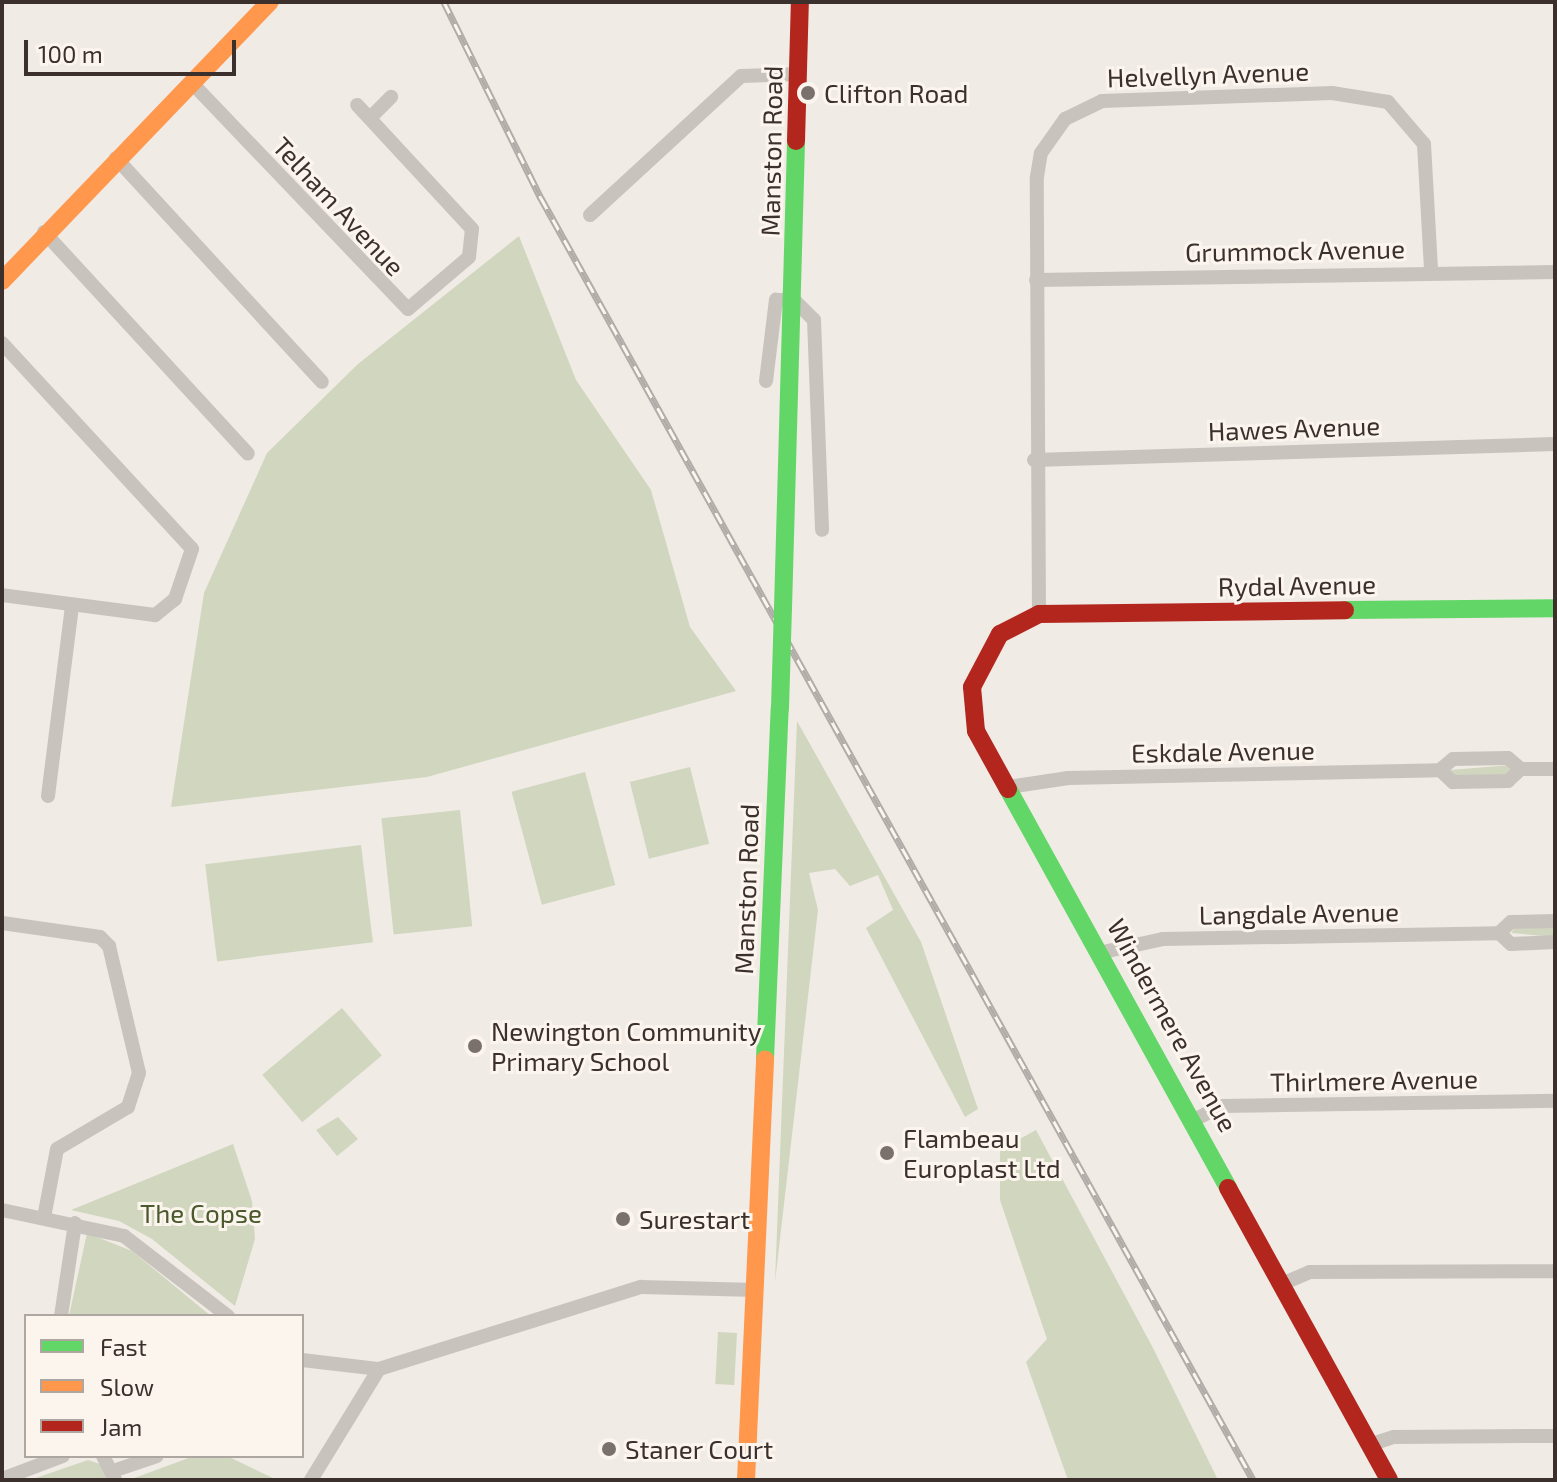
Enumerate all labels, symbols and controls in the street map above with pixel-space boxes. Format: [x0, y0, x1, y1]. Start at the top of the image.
scale bar [28, 24, 240, 74]
text: 100 m [38, 39, 103, 68]
street label: Helvellyn Avenue [1106, 55, 1310, 93]
street label: Manston Road [754, 65, 788, 237]
place label: Clifton Road [824, 77, 968, 109]
marker: Clifton Road [799, 84, 817, 102]
street label: Telham Avenue [267, 130, 411, 282]
street label: Grummock Avenue [1184, 232, 1406, 268]
street label: Hawes Avenue [1207, 409, 1381, 447]
street label: Rydal Avenue [1217, 568, 1377, 602]
street label: Eskdale Avenue [1131, 734, 1315, 768]
street label: Manston Road [727, 803, 765, 975]
street label: Langdale Avenue [1198, 896, 1400, 930]
street label: Windermere Avenue [1101, 913, 1245, 1137]
place label: Newington Community Primary School [491, 1015, 762, 1076]
marker: Newington Community Primary School [466, 1037, 484, 1055]
street label: Thirlmere Avenue [1269, 1063, 1479, 1097]
place label: Flambeau Europlast Ltd [903, 1122, 1061, 1184]
marker: Flambeau Europlast Ltd [878, 1144, 896, 1162]
park label: The Copse [140, 1197, 262, 1229]
place label: Surestart [639, 1203, 750, 1235]
marker: Surestart [614, 1210, 632, 1228]
legend [24, 1314, 304, 1458]
text: Fast [100, 1332, 147, 1361]
text: Slow [100, 1372, 154, 1401]
text: Jam [100, 1412, 142, 1441]
place label: Staner Court [625, 1433, 774, 1465]
marker: Staner Court [600, 1440, 618, 1458]

